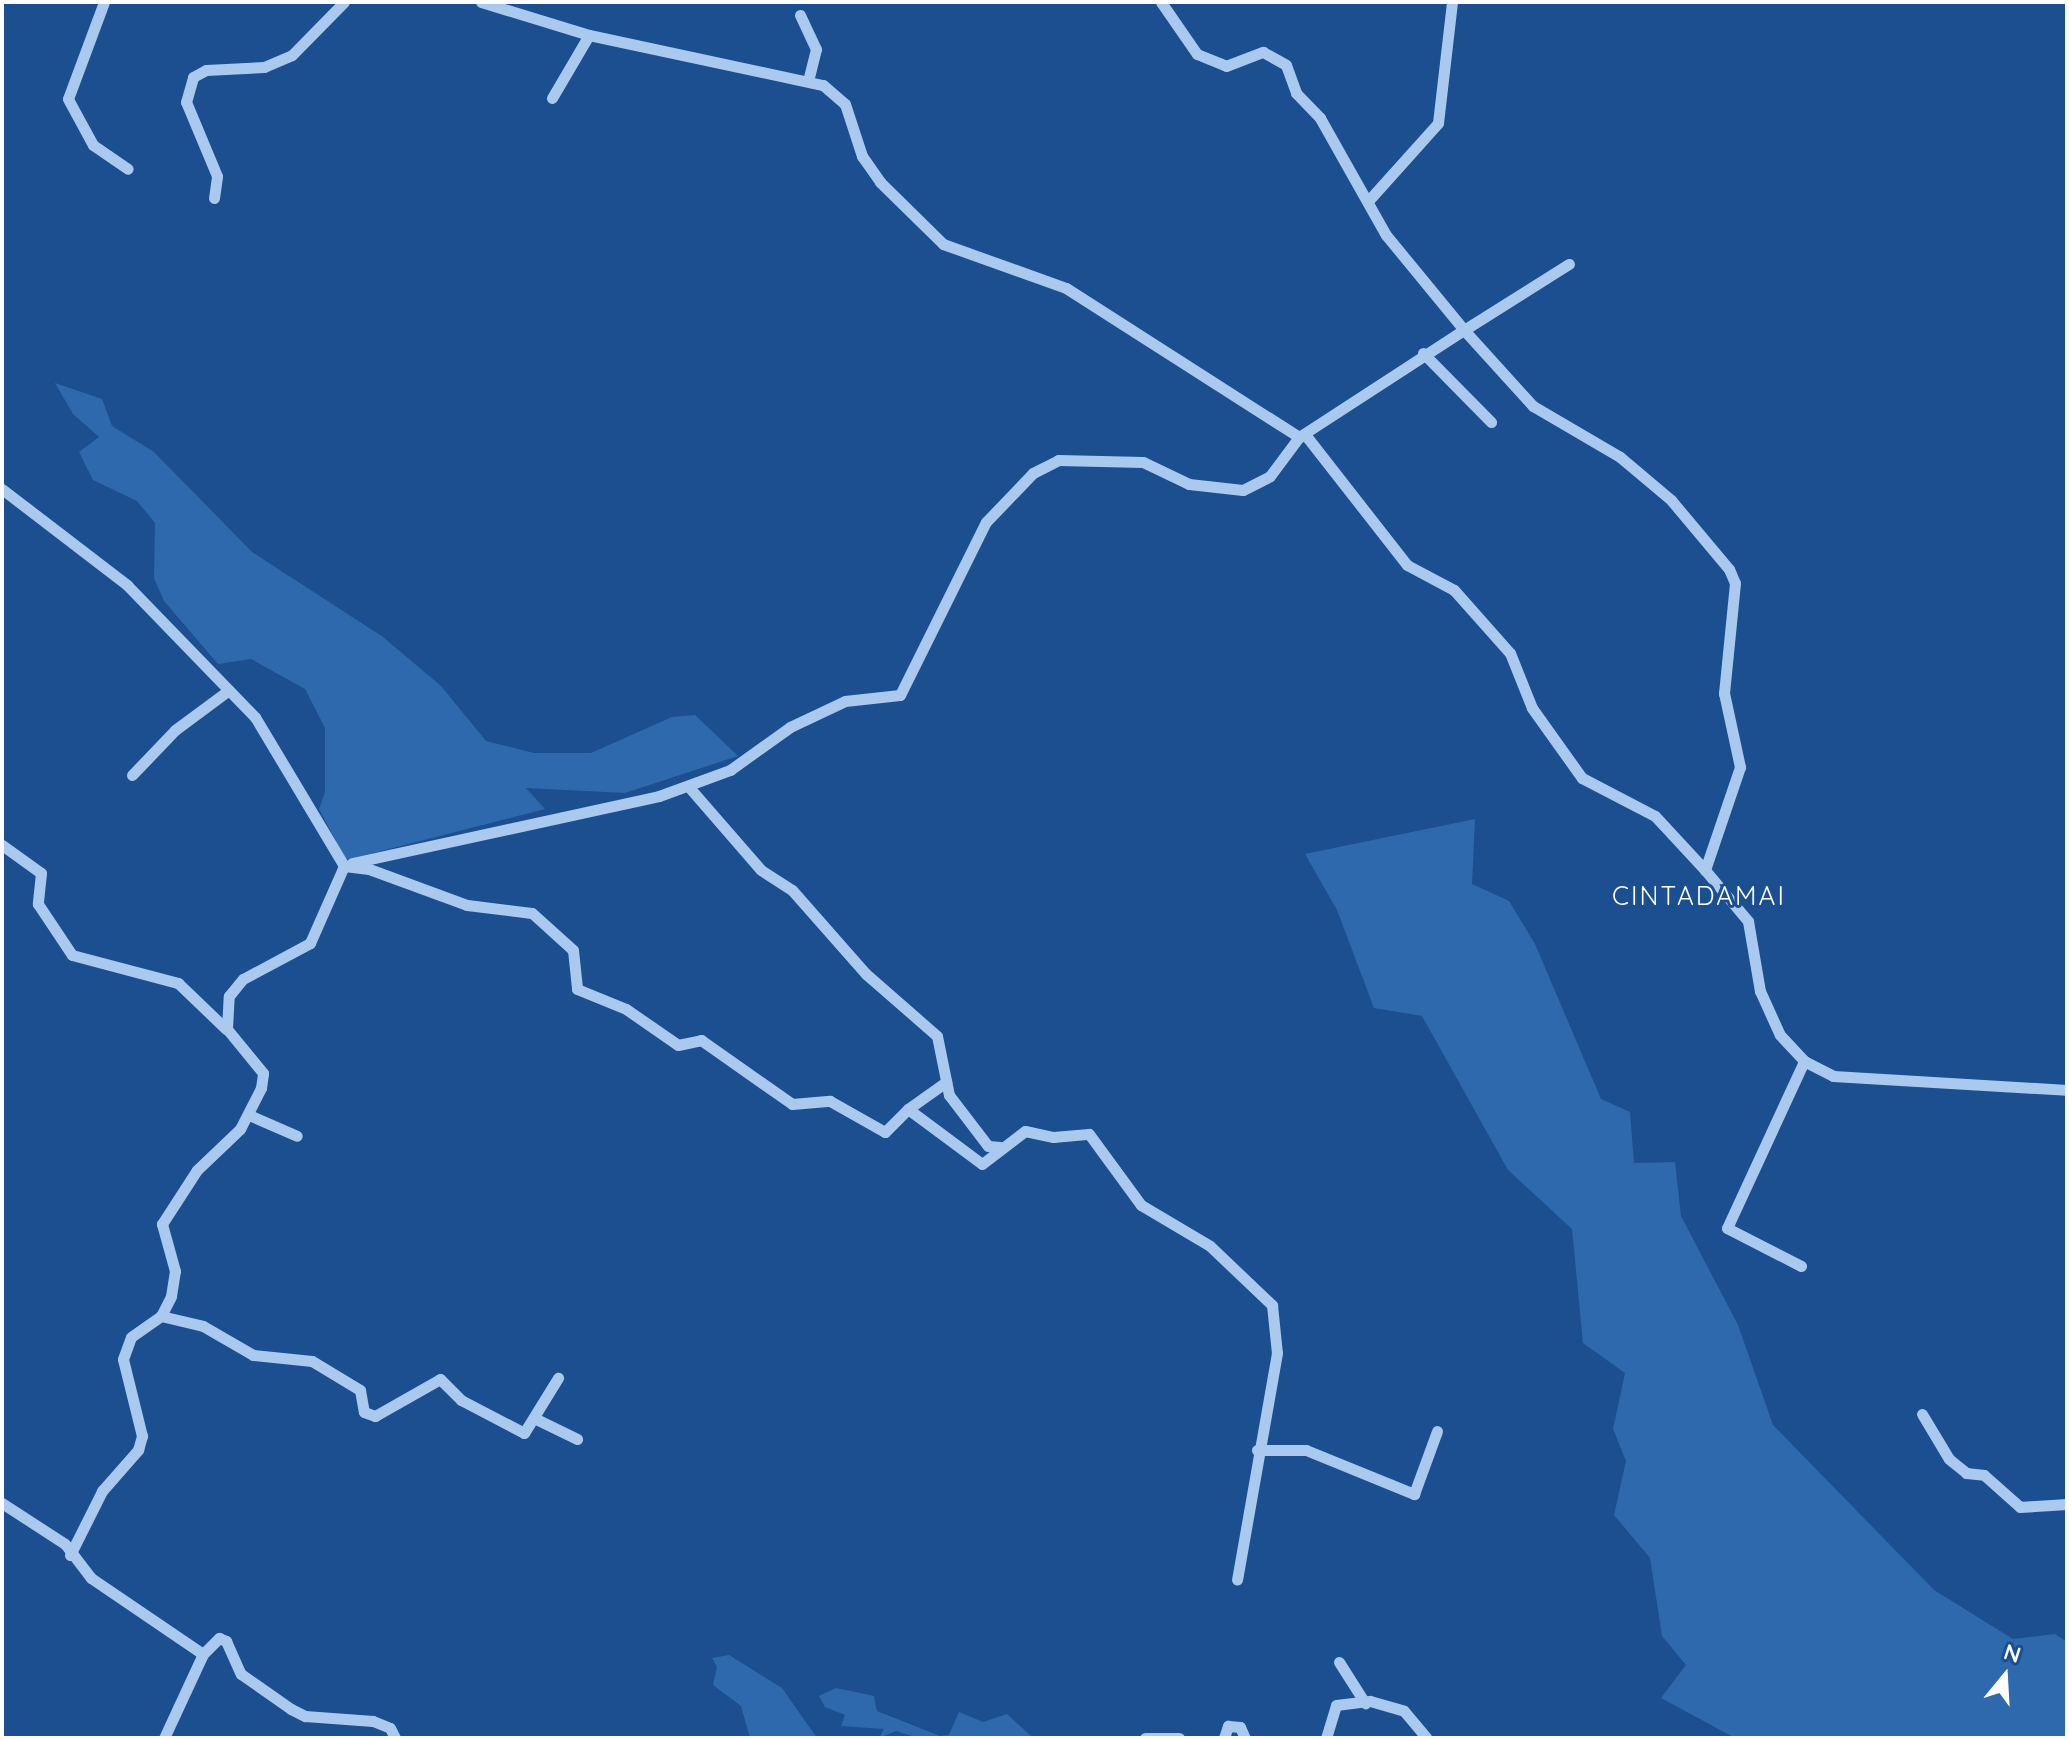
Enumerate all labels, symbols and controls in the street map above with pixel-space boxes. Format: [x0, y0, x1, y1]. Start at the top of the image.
district label: CINTADAMAI [1612, 880, 1786, 912]
north arrow [1965, 1636, 2045, 1716]
text: N [2000, 1637, 2024, 1669]

